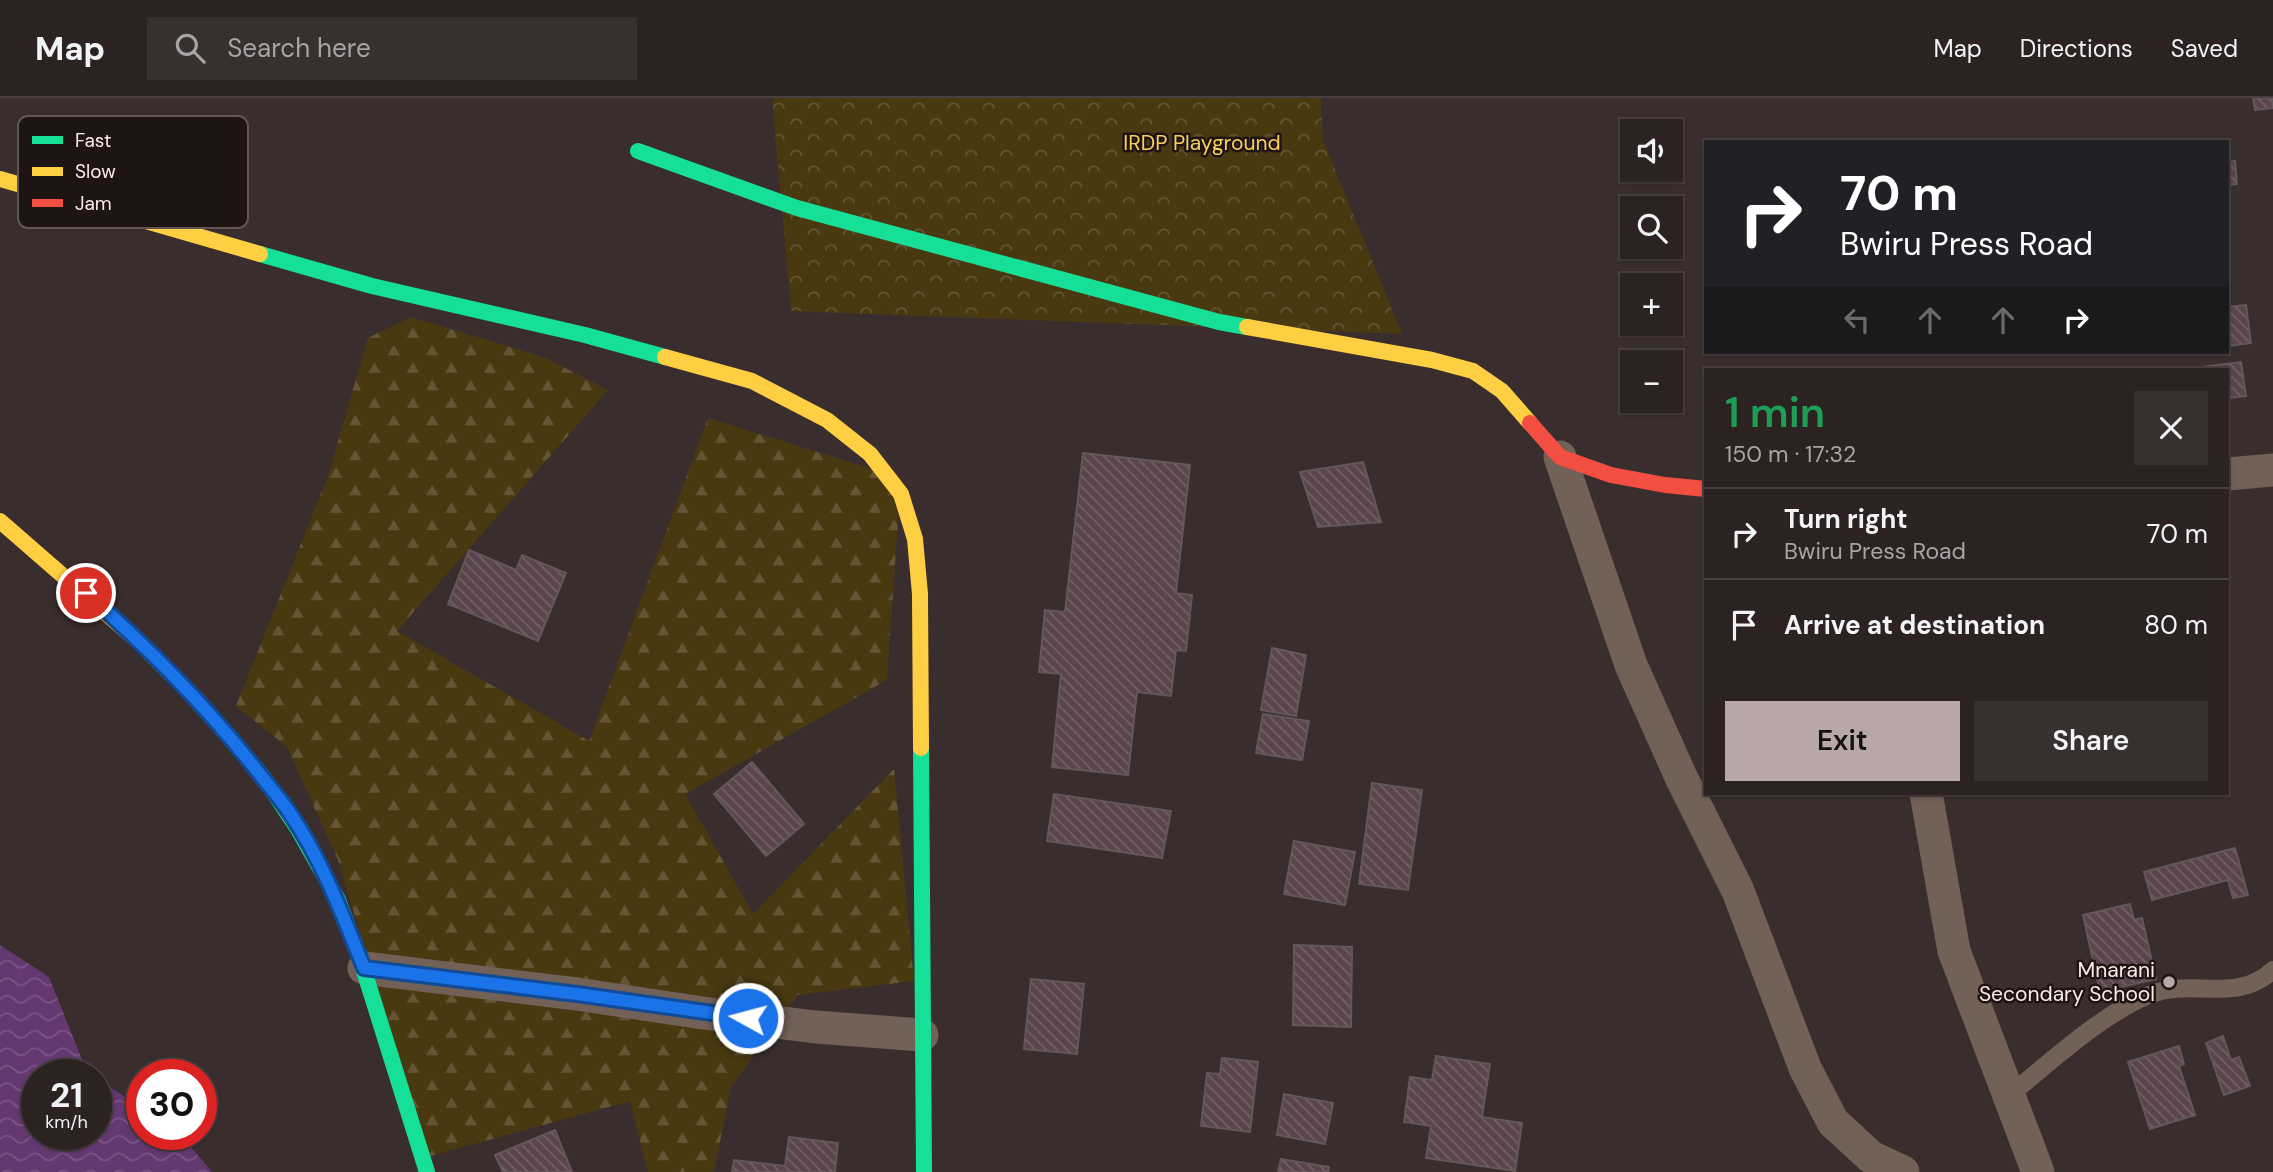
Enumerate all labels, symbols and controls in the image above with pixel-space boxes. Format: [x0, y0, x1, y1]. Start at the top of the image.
search box [147, 17, 637, 80]
text: Map [35, 27, 105, 70]
icon: search [171, 29, 209, 67]
text: Search here [227, 31, 371, 65]
text: Map [1934, 33, 1982, 64]
text: Directions [2020, 33, 2133, 64]
text: Saved [2171, 33, 2238, 64]
legend [18, 116, 248, 228]
map controls [1620, 119, 1683, 413]
button: sound [1620, 119, 1683, 182]
text: Fast [75, 128, 111, 153]
park label: IRDP Playground [1123, 129, 1281, 157]
text: Slow [75, 159, 116, 184]
text: 70 m [1840, 161, 1958, 225]
icon: right [1725, 168, 1816, 259]
text: Jam [75, 191, 112, 216]
button: search [1620, 196, 1683, 259]
text: Bwiru Press Road [1840, 223, 2093, 265]
button: + [1620, 273, 1683, 336]
icon: left [1838, 301, 1876, 339]
icon: ahead [1911, 301, 1949, 339]
icon: ahead [1984, 301, 2022, 339]
icon: right [2057, 301, 2095, 339]
button: − [1620, 350, 1683, 413]
text: 1 min [1725, 385, 1825, 440]
button: close [2134, 391, 2208, 465]
text: 150 m · 17:32 [1725, 439, 1856, 469]
text: Turn right [1784, 502, 1908, 536]
icon: right [1725, 515, 1763, 553]
text: 70 m [2147, 517, 2208, 551]
text: Bwiru Press Road [1784, 536, 1966, 566]
pin [56, 563, 116, 623]
icon: arrive [67, 574, 105, 612]
icon: arrive [1725, 606, 1763, 644]
text: Arrive at destination [1784, 608, 2045, 642]
text: 80 m [2144, 608, 2208, 642]
button: Exit [1725, 701, 1960, 781]
button: Share [1974, 701, 2208, 781]
place label: Mnarani Secondary School [1979, 956, 2155, 1008]
marker: Mnarani Secondary School [2161, 974, 2177, 990]
position arrow [711, 981, 785, 1055]
speed limit sign: 30 [126, 1059, 217, 1150]
text: 21 [50, 1072, 83, 1118]
text: km/h [45, 1110, 88, 1134]

